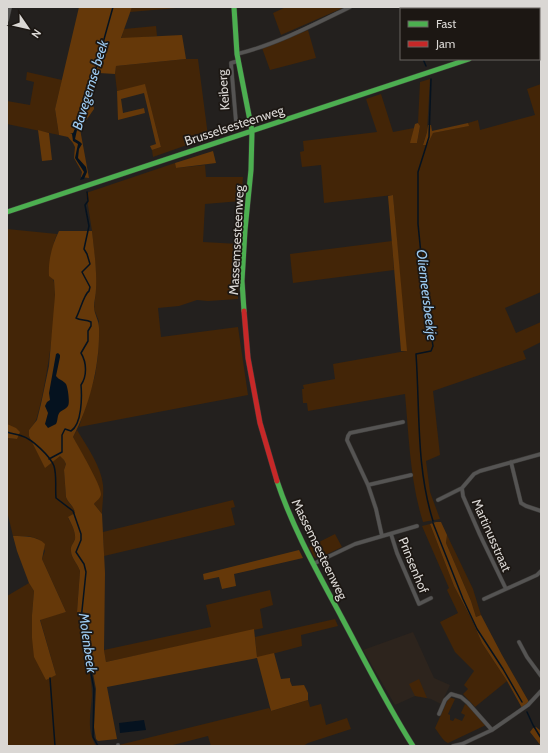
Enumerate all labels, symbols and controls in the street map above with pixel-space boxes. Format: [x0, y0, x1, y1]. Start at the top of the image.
north arrow [8, 8, 48, 48]
legend [400, 8, 540, 60]
text: Fast [436, 16, 456, 31]
text: N [28, 26, 44, 41]
text: Jam [435, 36, 455, 51]
water label: Bavegemse beek [68, 37, 112, 132]
street label: Keiberg [214, 69, 232, 111]
street label: Brusselsesteenweg [182, 101, 286, 149]
street label: Massemsesteenweg [225, 184, 247, 295]
water label: Oliemeersbeekje [412, 248, 442, 342]
street label: Massemsesteenweg [289, 496, 352, 603]
street label: Martinusstraat [469, 496, 515, 574]
street label: Prinsenhof [395, 535, 433, 596]
water label: Molenbeek [75, 611, 101, 675]

